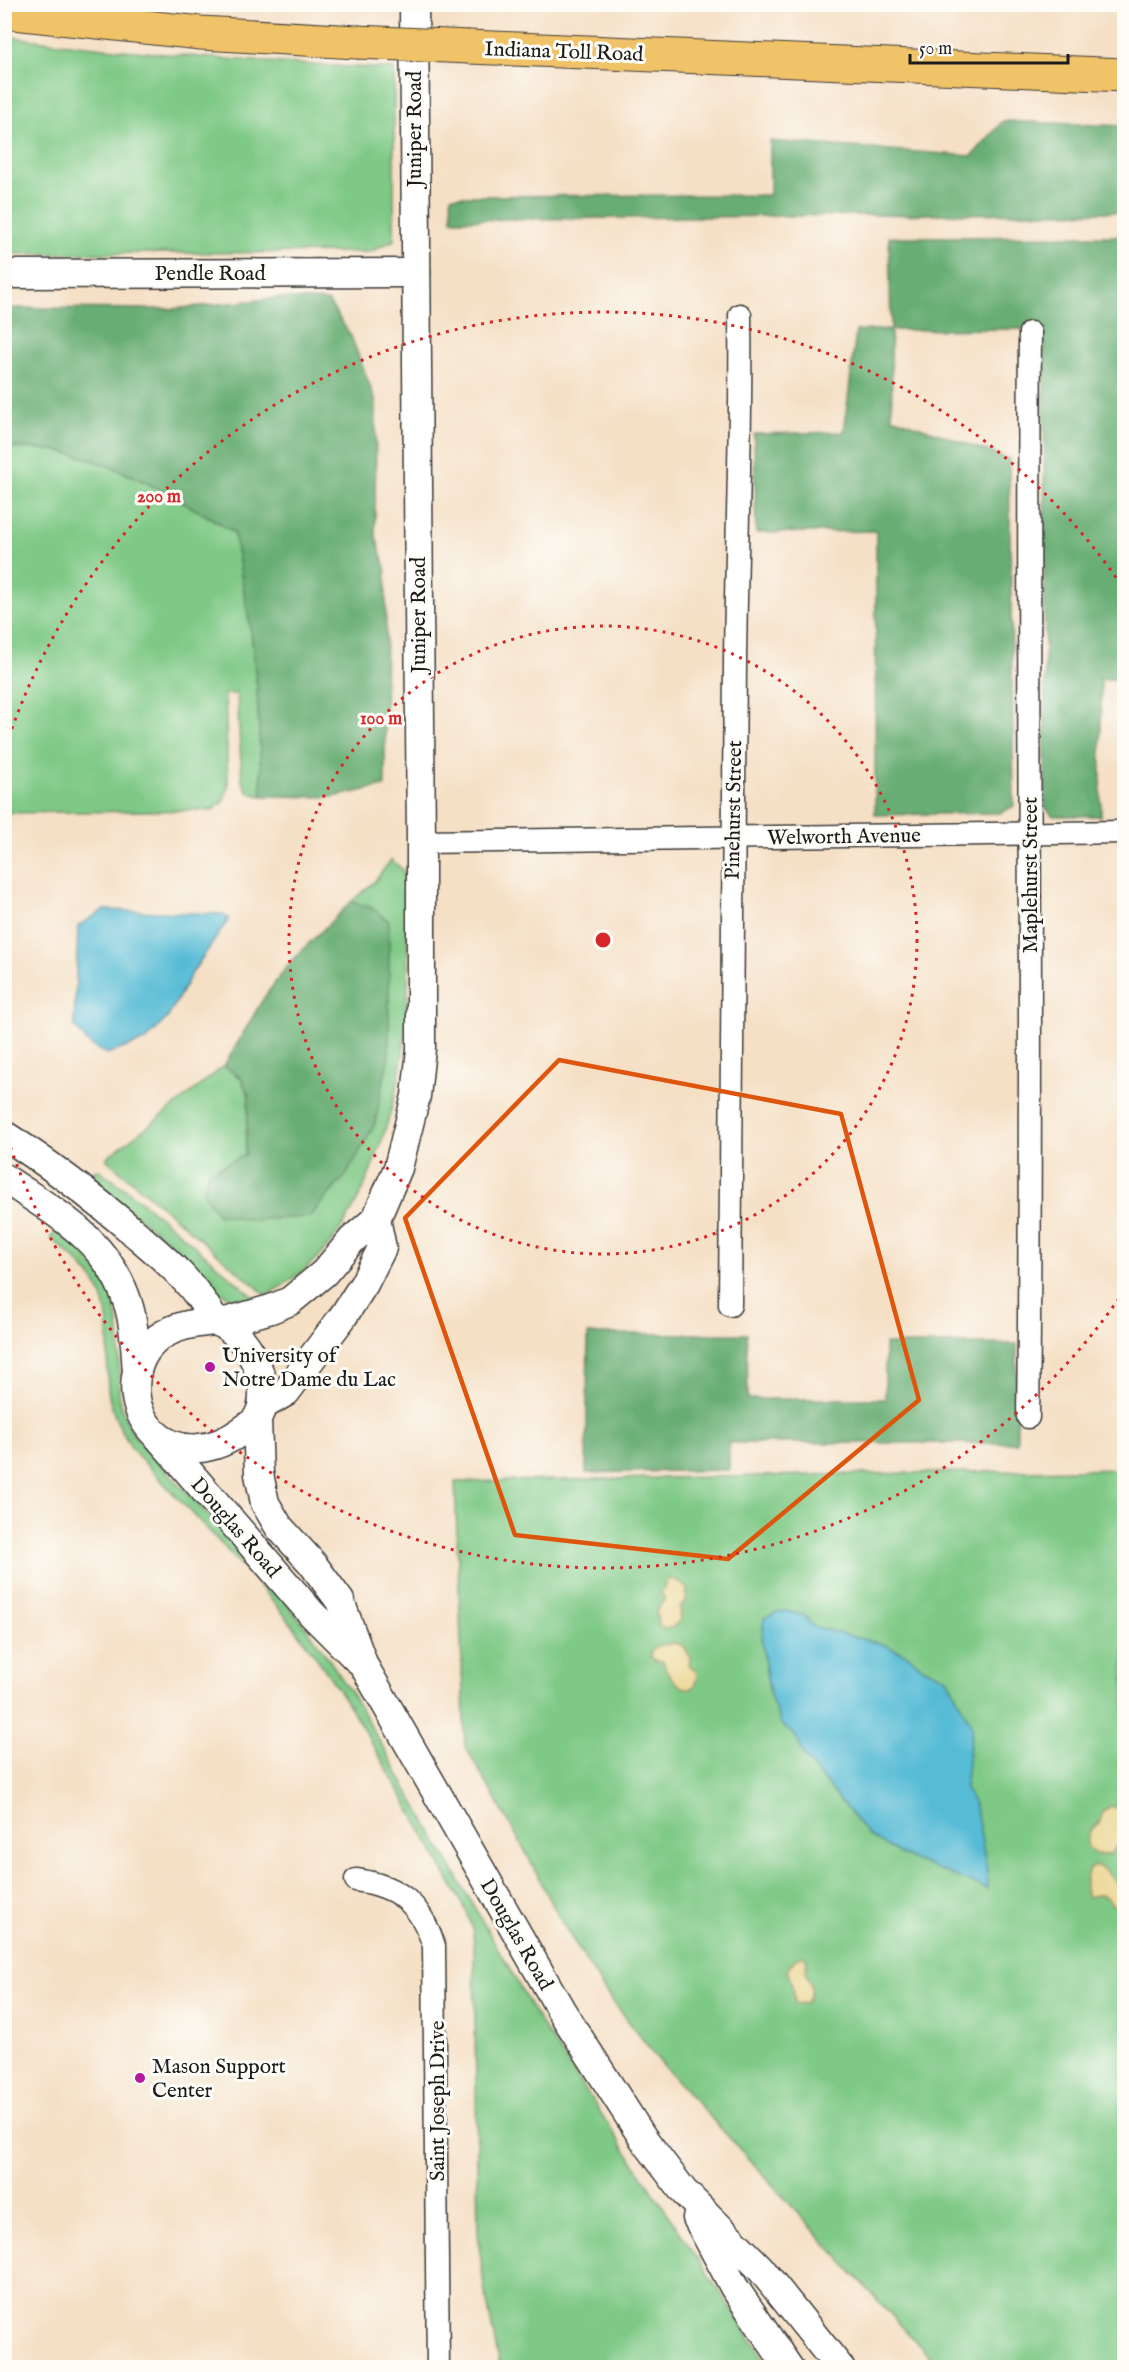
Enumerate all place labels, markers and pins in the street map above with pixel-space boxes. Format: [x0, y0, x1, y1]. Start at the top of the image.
centre of rings [593, 930, 613, 950]
place label: University of Notre Dame du Lac [222, 1343, 396, 1394]
marker: University of Notre Dame du Lac [203, 1360, 217, 1374]
place label: Mason Support Center [152, 2054, 286, 2105]
marker: Mason Support Center [133, 2071, 147, 2085]

